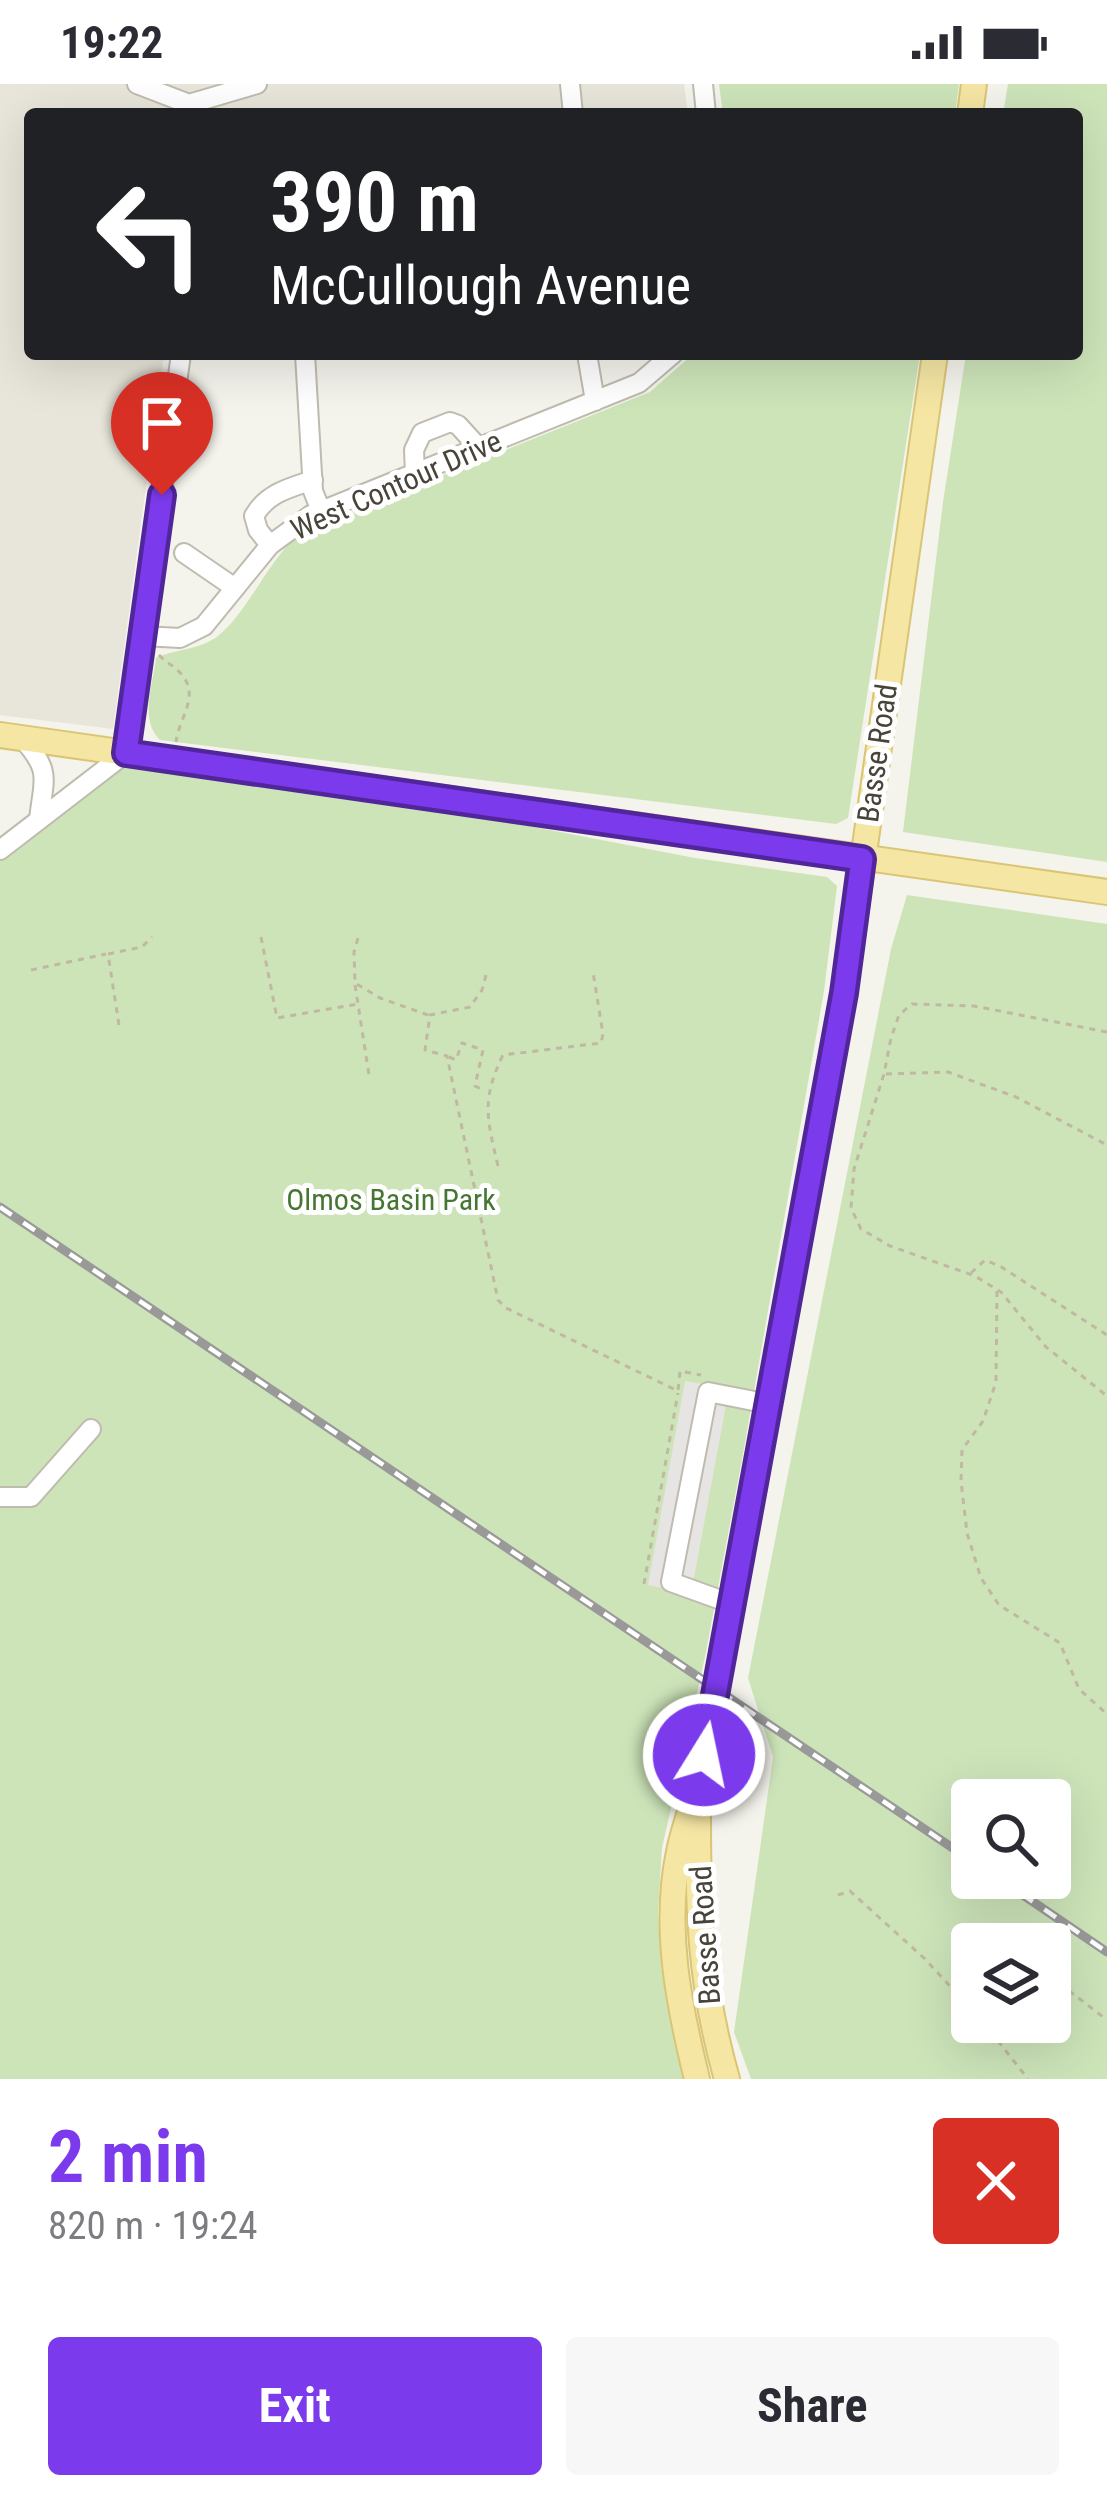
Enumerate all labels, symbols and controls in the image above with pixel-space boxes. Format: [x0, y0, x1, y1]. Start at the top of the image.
text: 19:22 [60, 16, 163, 69]
text: 390 m [270, 153, 479, 252]
icon: left [72, 156, 228, 312]
text: McCullough Avenue [270, 254, 691, 317]
pin [111, 372, 213, 495]
icon: arrive [129, 390, 195, 456]
street label: West Contour Drive [285, 423, 507, 547]
street label: Basse Road [850, 682, 904, 824]
park label: Olmos Basin Park [286, 1182, 496, 1217]
position arrow [641, 1692, 767, 1818]
map controls [951, 1779, 1071, 2043]
button: search [951, 1779, 1071, 1899]
street label: Basse Road [683, 1864, 727, 2006]
button: layers [951, 1923, 1071, 2043]
text: 2 min [48, 2115, 208, 2200]
button: close [933, 2118, 1059, 2244]
text: 820 m · 19:24 [48, 2203, 258, 2249]
button: Exit [48, 2337, 542, 2475]
button: Share [566, 2337, 1059, 2475]

